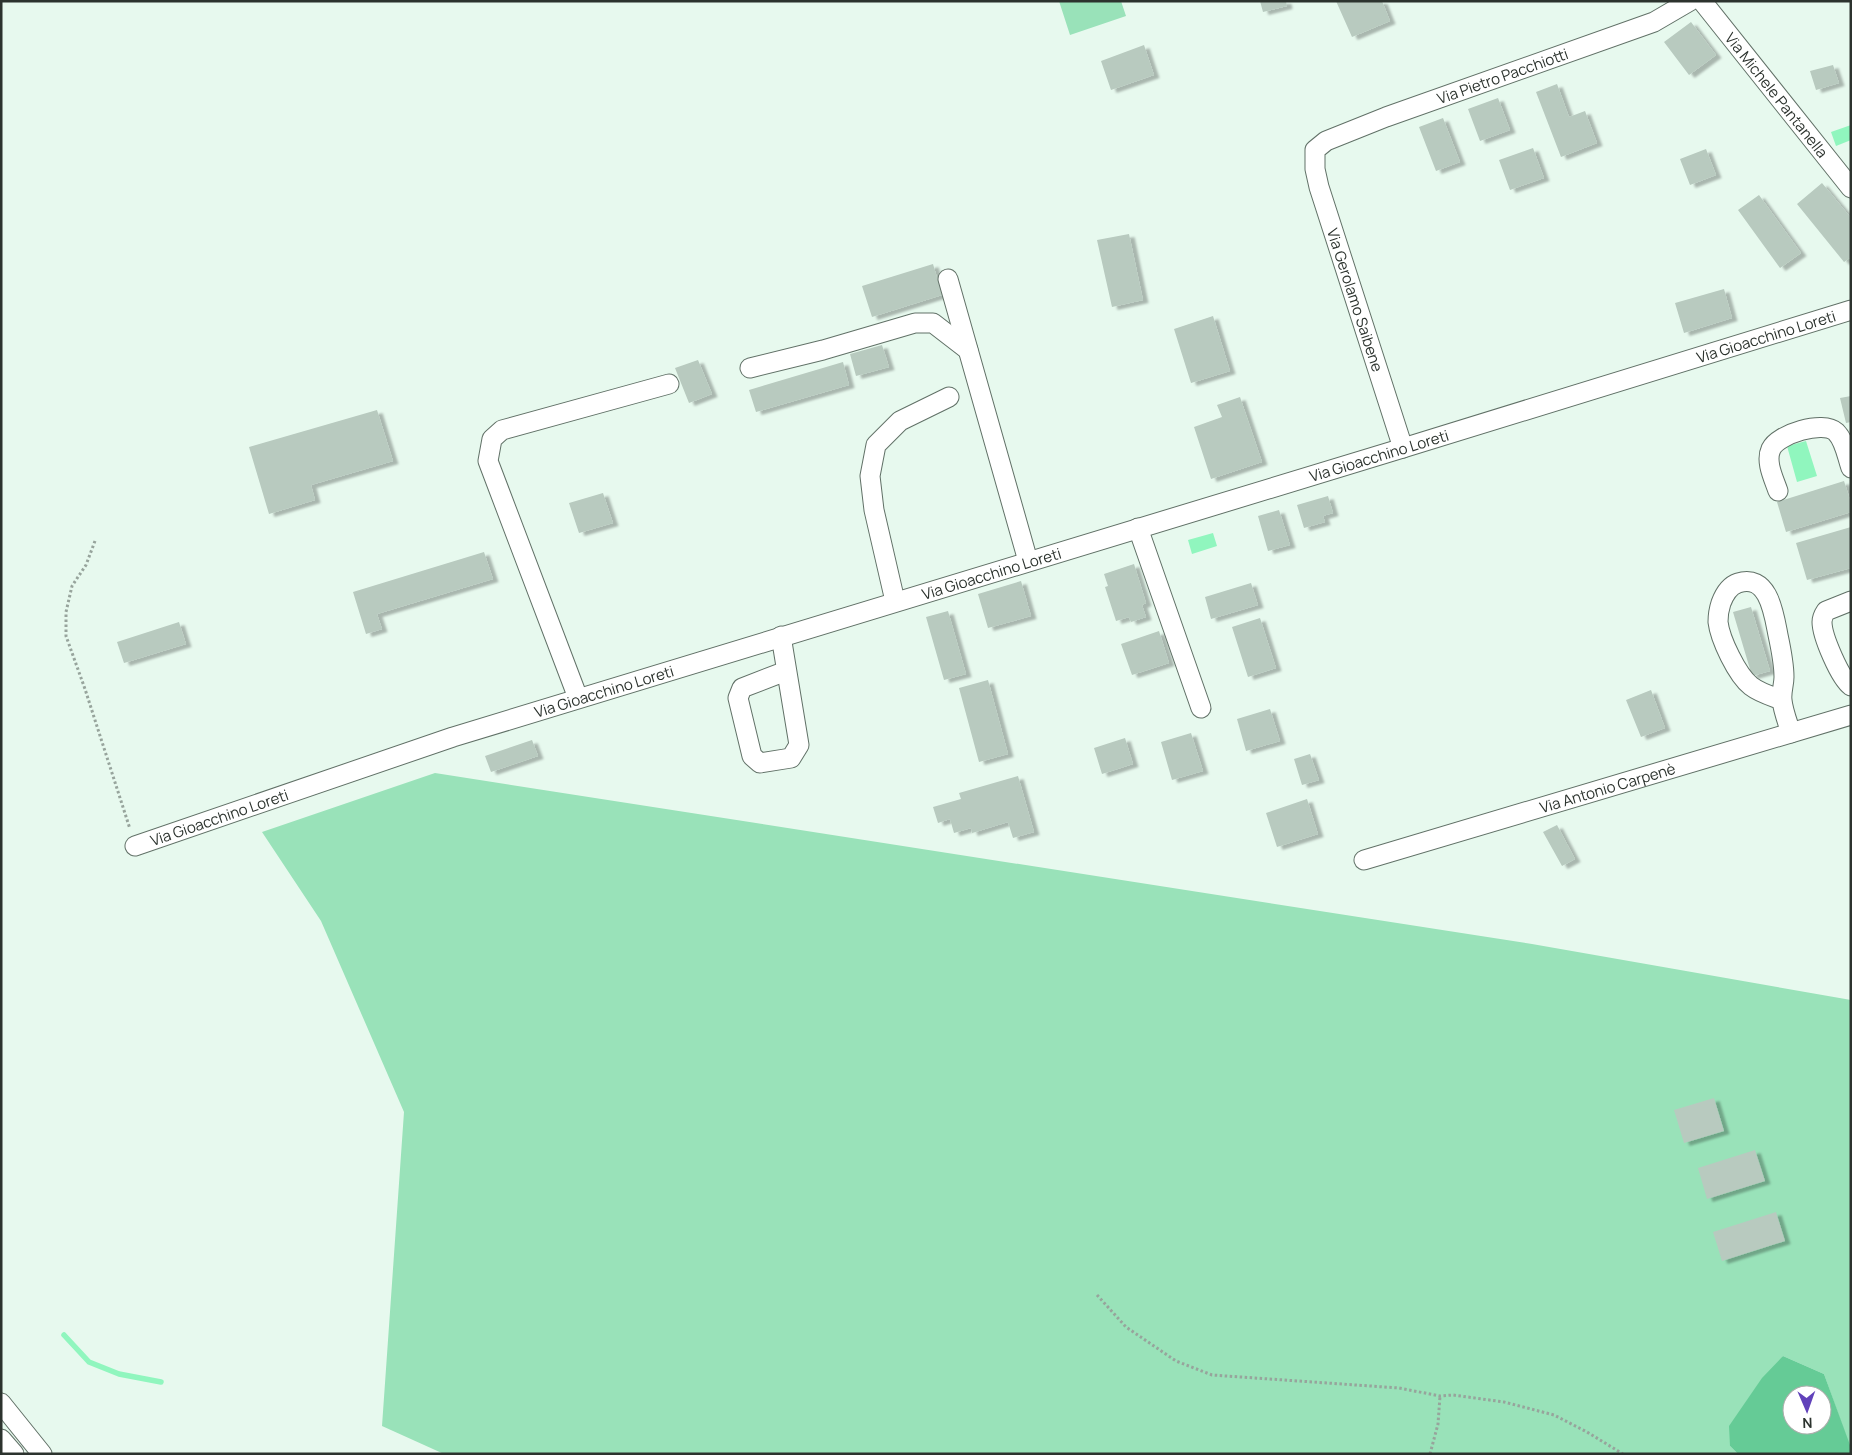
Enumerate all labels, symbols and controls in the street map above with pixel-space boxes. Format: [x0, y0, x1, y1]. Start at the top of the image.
street label: Via Michele Pantanella [1720, 28, 1833, 162]
street label: Via Pietro Pacchiotti [1434, 43, 1571, 109]
street label: Via Gerolamo Saibene [1322, 226, 1388, 375]
street label: Via Gioacchino Loreti [1694, 305, 1838, 368]
street label: Via Gioacchino Loreti [1307, 424, 1451, 486]
street label: Via Gioacchino Loreti [919, 542, 1064, 604]
street label: Via Gioacchino Loreti [532, 660, 676, 722]
street label: Via Antonio Carpenè [1537, 757, 1678, 818]
street label: Via Gioacchino Loreti [147, 784, 291, 851]
north arrow [1782, 1385, 1832, 1435]
text: N [1802, 1414, 1813, 1433]

